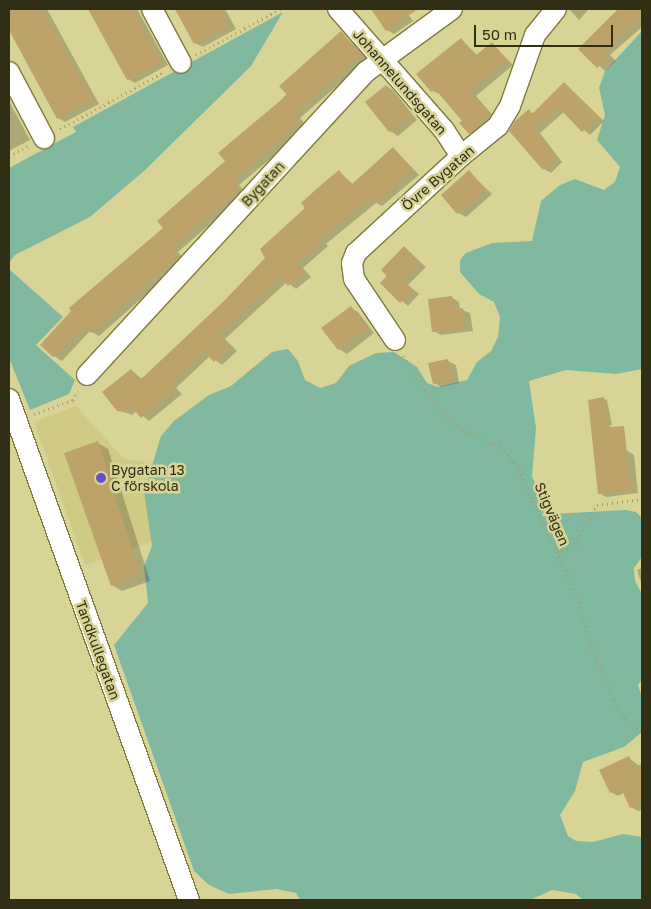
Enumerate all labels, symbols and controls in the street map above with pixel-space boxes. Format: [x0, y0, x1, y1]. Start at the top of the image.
scale bar [476, 15, 615, 47]
text: 50 m [482, 25, 517, 43]
street label: Johannelundsgatan [350, 26, 450, 138]
street label: Övre Bygatan [398, 142, 478, 214]
street label: Bygatan [238, 158, 288, 210]
place label: Bygatan 13 C förskola [111, 462, 185, 494]
marker: Bygatan 13 C förskola [95, 472, 107, 484]
street label: Stigvägen [531, 480, 573, 548]
street label: Tandkullegatan [72, 598, 124, 702]

